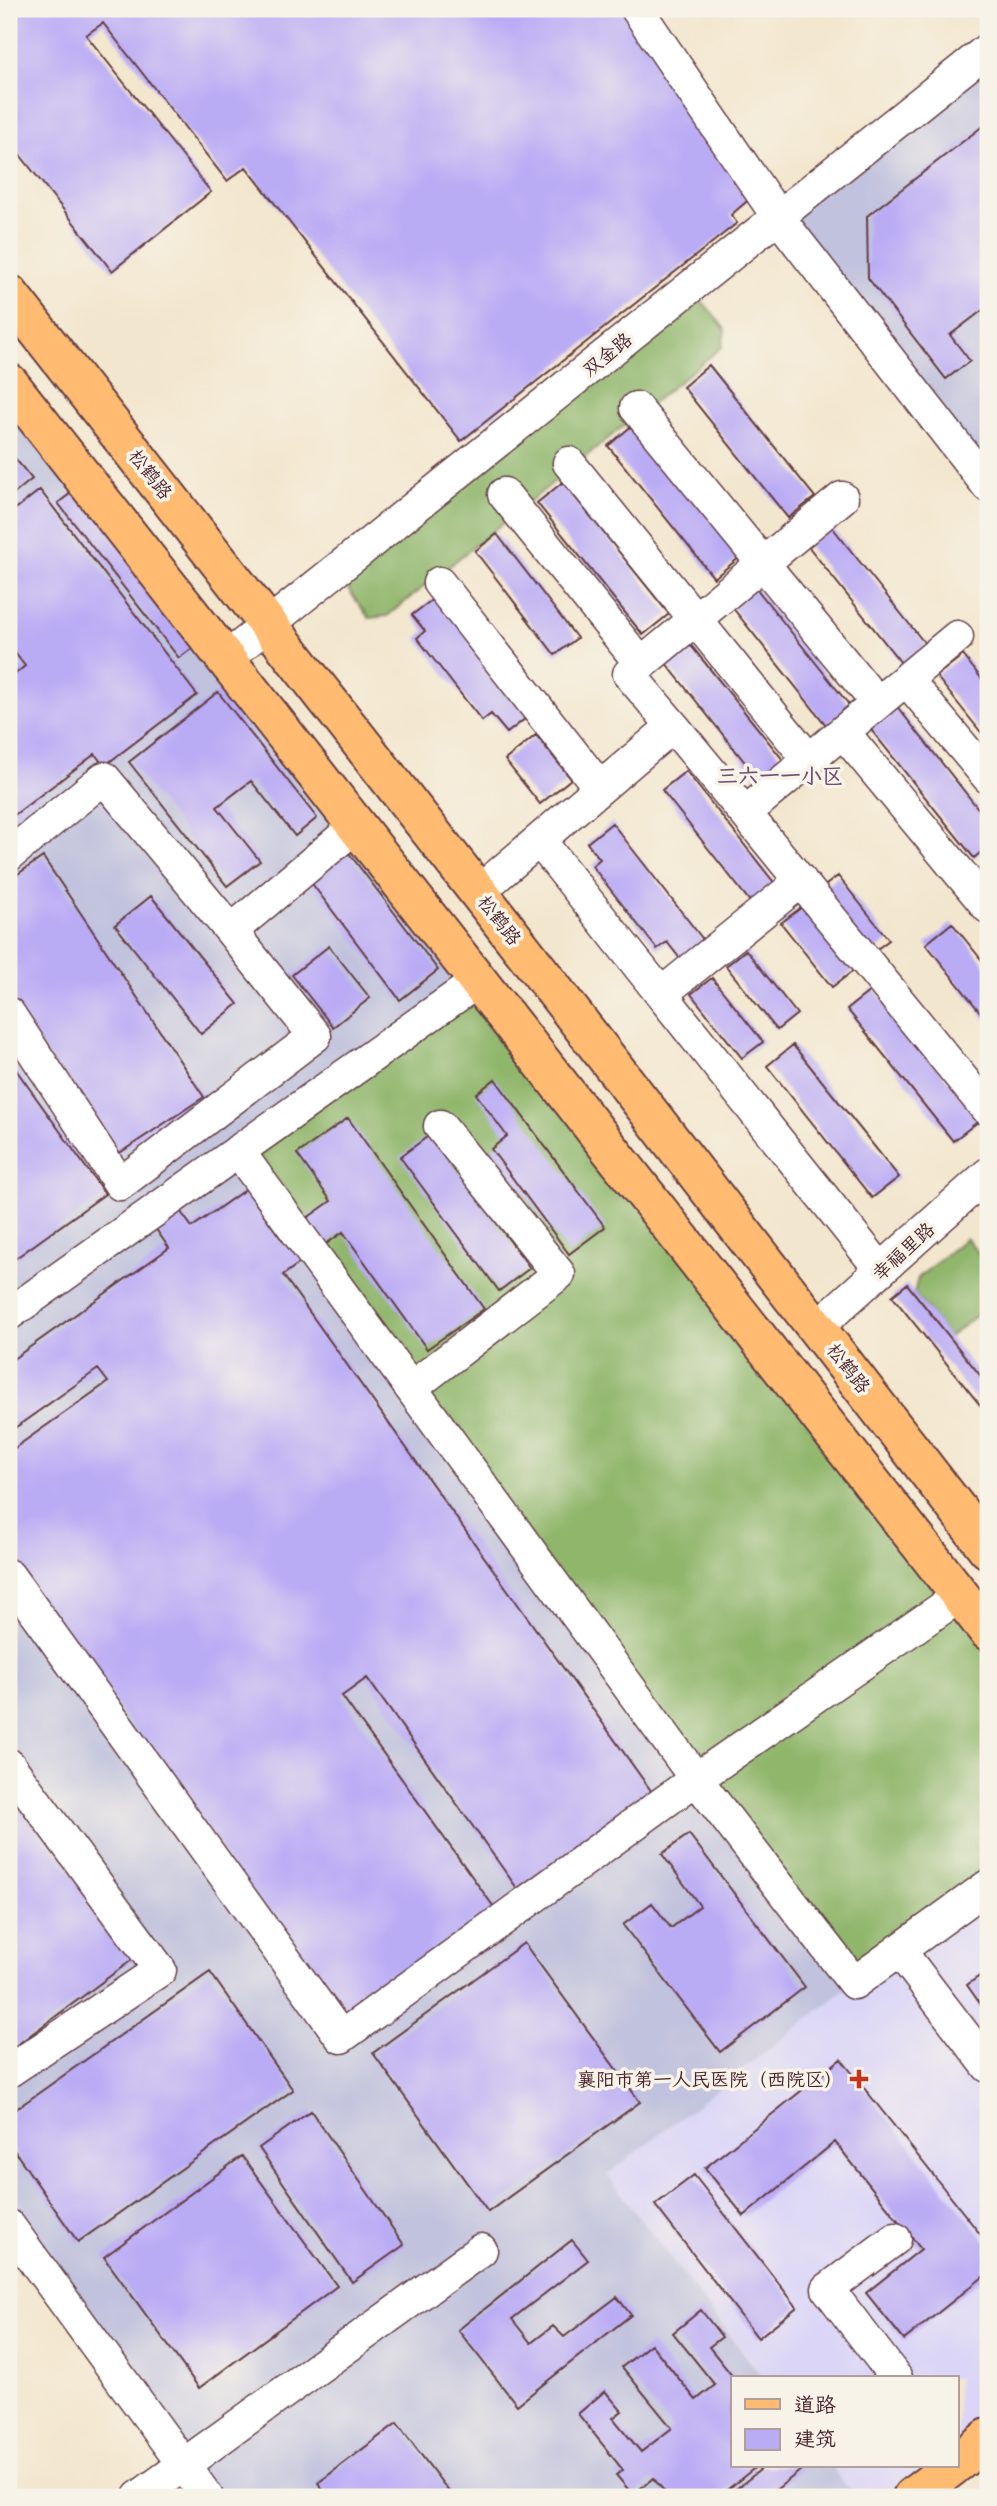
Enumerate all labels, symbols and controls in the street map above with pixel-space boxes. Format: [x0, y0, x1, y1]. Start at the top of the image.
street label: 双金路 [575, 324, 640, 385]
street label: 松鹤路 [120, 442, 181, 507]
district label: 三六一一小区 [717, 757, 843, 795]
street label: 松鹤路 [469, 888, 530, 953]
street label: 幸福里路 [864, 1214, 943, 1289]
street label: 松鹤路 [818, 1336, 879, 1401]
place label: 襄阳市第一人民医院（西院区） [577, 2063, 843, 2096]
marker: 襄阳市第一人民医院（西院区） [849, 2069, 869, 2089]
legend [731, 2376, 958, 2468]
text: 道路 [794, 2386, 836, 2424]
text: 建筑 [794, 2420, 836, 2458]

